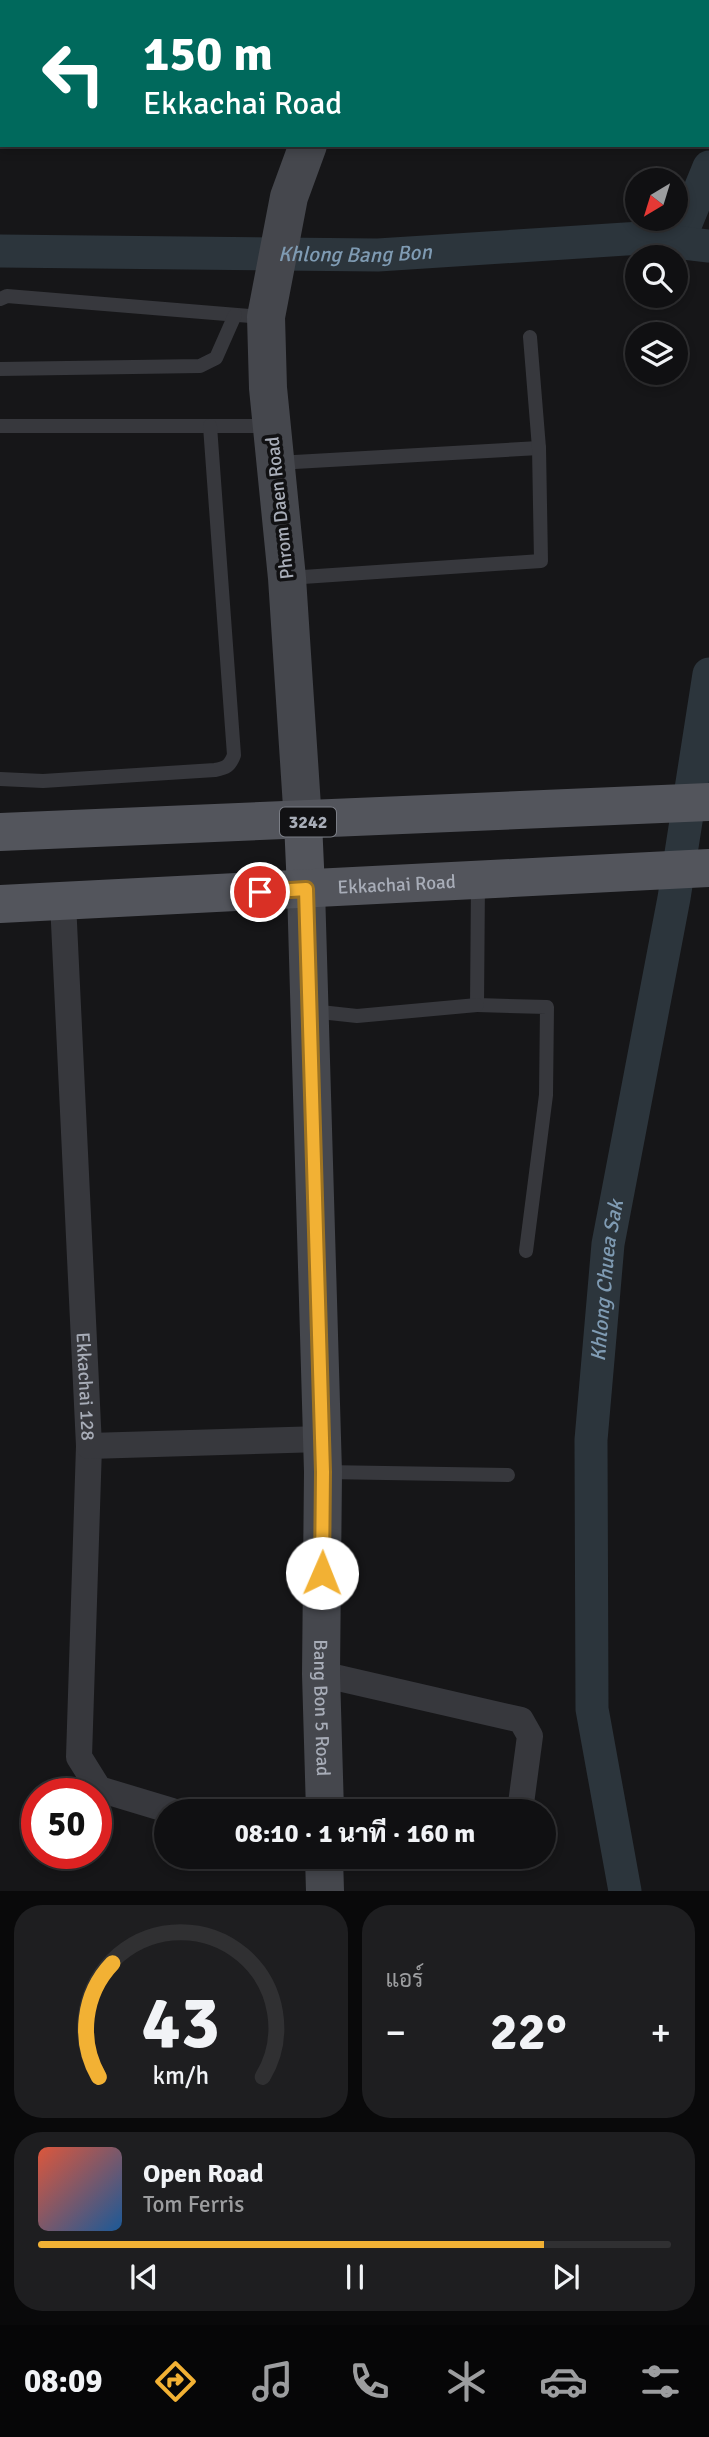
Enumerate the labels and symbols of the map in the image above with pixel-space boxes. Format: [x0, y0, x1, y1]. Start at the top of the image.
north arrow [625, 168, 688, 231]
water label: Khlong Bang Bon [278, 239, 433, 268]
street label: Phrom Daen Road [261, 435, 299, 580]
road number: 3242 [280, 808, 336, 836]
pin [230, 862, 290, 922]
street label: Ekkachai Road [337, 870, 456, 900]
water label: Khlong Chuea Sak [585, 1196, 630, 1363]
street label: Ekkachai 128 [71, 1332, 100, 1441]
position arrow [285, 1536, 359, 1610]
street label: Bang Bon 5 Road [308, 1639, 335, 1777]
speed limit sign: 50 [21, 1778, 112, 1869]

